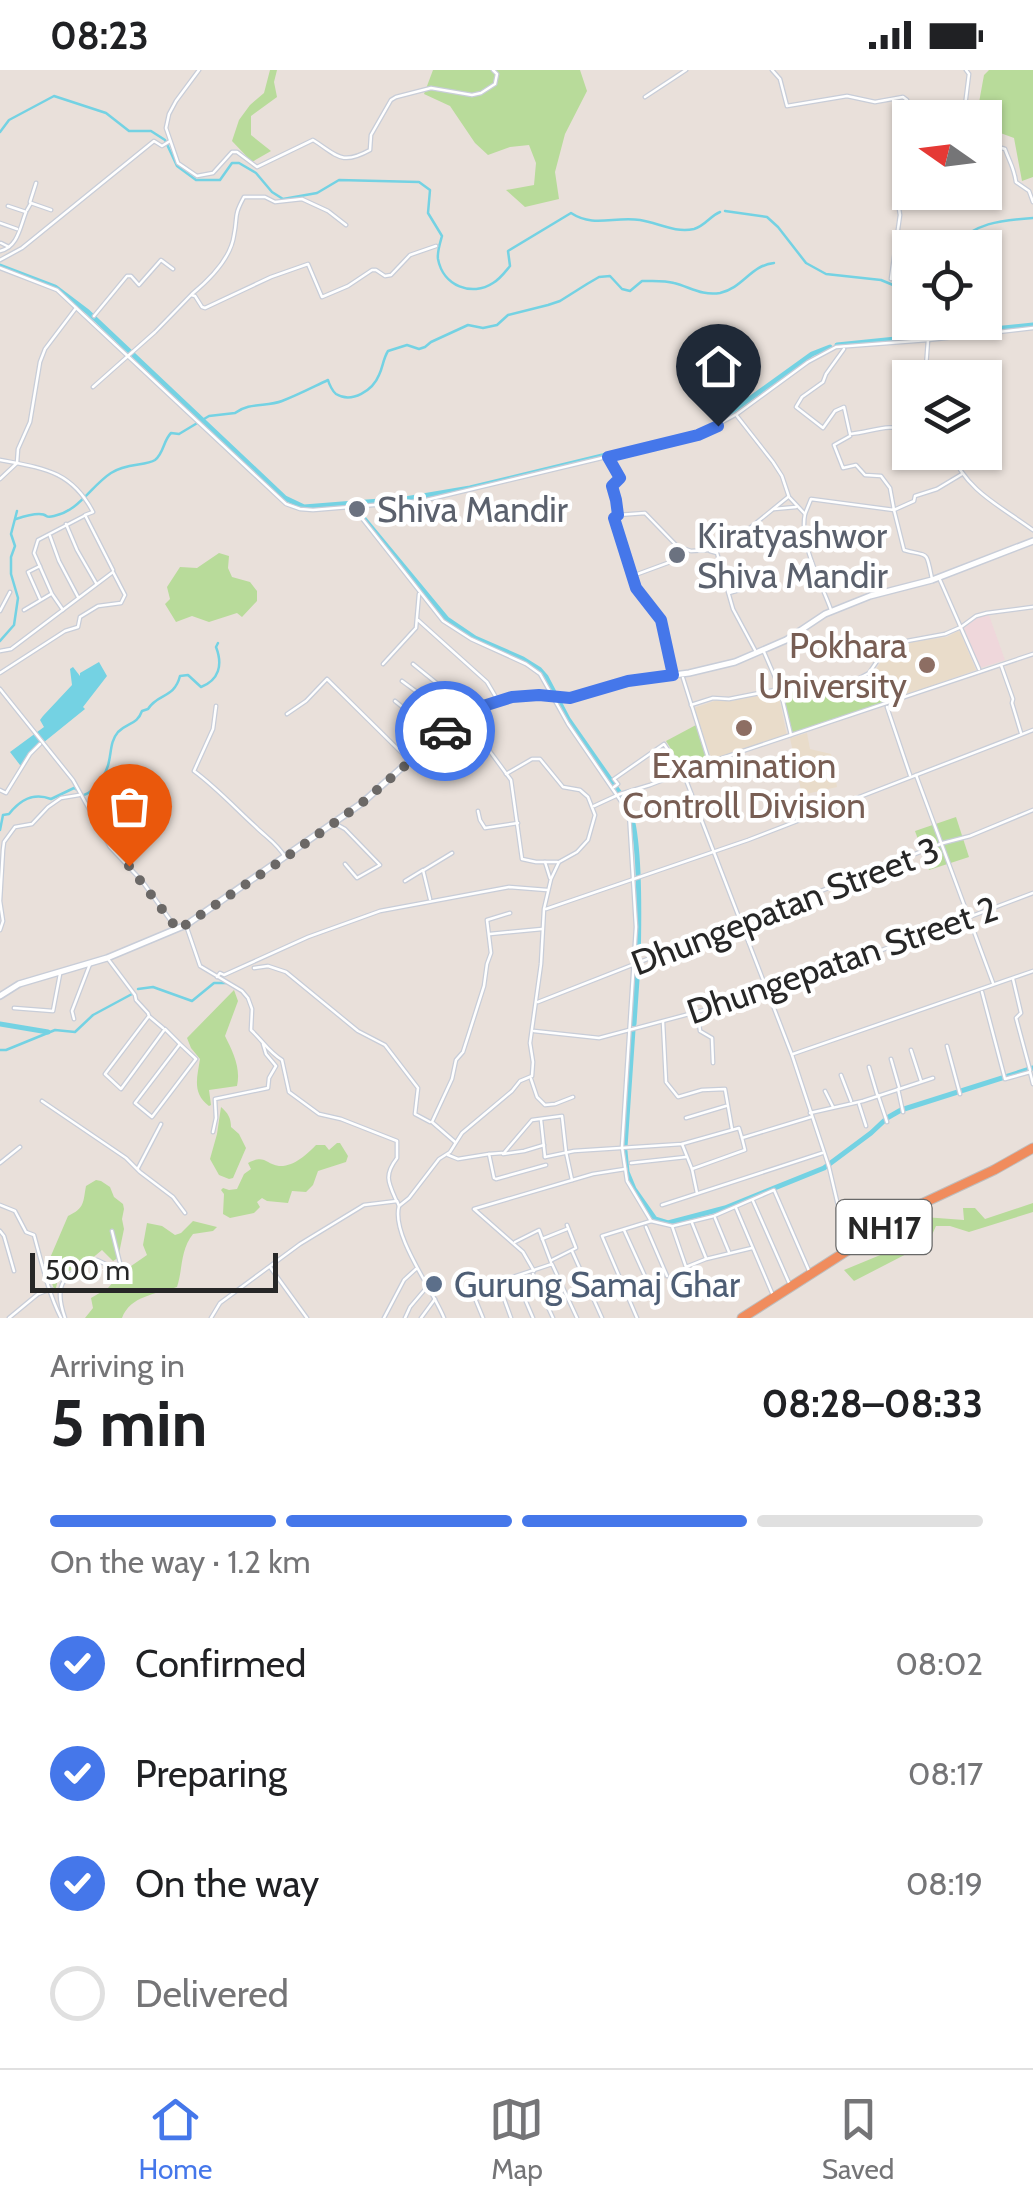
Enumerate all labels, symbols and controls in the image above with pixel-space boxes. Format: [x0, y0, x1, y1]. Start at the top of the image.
text: 08:23 [50, 12, 149, 59]
north arrow [892, 100, 1002, 210]
map controls [892, 100, 1002, 470]
button: locate [892, 230, 1002, 340]
pin [676, 324, 761, 427]
icon: home [691, 339, 746, 394]
button: layers [892, 360, 1002, 470]
place label: Shiva Mandir [377, 488, 568, 531]
marker: Shiva Mandir [346, 498, 368, 520]
place label: Kiratyashwor Shiva Mandir [697, 514, 888, 597]
marker: Kiratyashwor Shiva Mandir [666, 544, 688, 566]
place label: Pokhara University [758, 624, 907, 707]
marker: Pokhara University [916, 654, 938, 676]
courier [395, 681, 495, 781]
icon: car [418, 704, 473, 759]
marker: Examination Controll Division [733, 717, 755, 739]
place label: Examination Controll Division [622, 744, 866, 827]
pin [87, 764, 172, 867]
icon: bag [102, 779, 157, 834]
street label: Dhungepatan Street 3 [625, 827, 945, 985]
street label: Dhungepatan Street 2 [681, 887, 1003, 1033]
road number: NH17 [836, 1200, 932, 1254]
scale bar [30, 1248, 278, 1292]
text: 500 m [45, 1253, 130, 1287]
place label: Gurung Samaj Ghar [454, 1263, 740, 1306]
marker: Gurung Samaj Ghar [423, 1273, 445, 1295]
text: Arriving in [50, 1346, 185, 1385]
text: 08:28–08:33 [762, 1380, 983, 1427]
text: 5 min [50, 1383, 208, 1462]
text: On the way · 1.2 km [50, 1542, 311, 1581]
icon: check [50, 1636, 105, 1691]
text: Confirmed [135, 1640, 306, 1687]
text: 08:02 [896, 1644, 983, 1683]
icon: check [50, 1746, 105, 1801]
text: Preparing [135, 1750, 287, 1797]
text: 08:17 [908, 1754, 983, 1793]
icon: check [50, 1856, 105, 1911]
text: On the way [135, 1860, 319, 1907]
text: 08:19 [906, 1864, 983, 1903]
text: Delivered [135, 1970, 289, 2017]
tab: Home [139, 2092, 212, 2186]
tab: Map [489, 2092, 544, 2186]
tab: Saved [822, 2092, 894, 2186]

